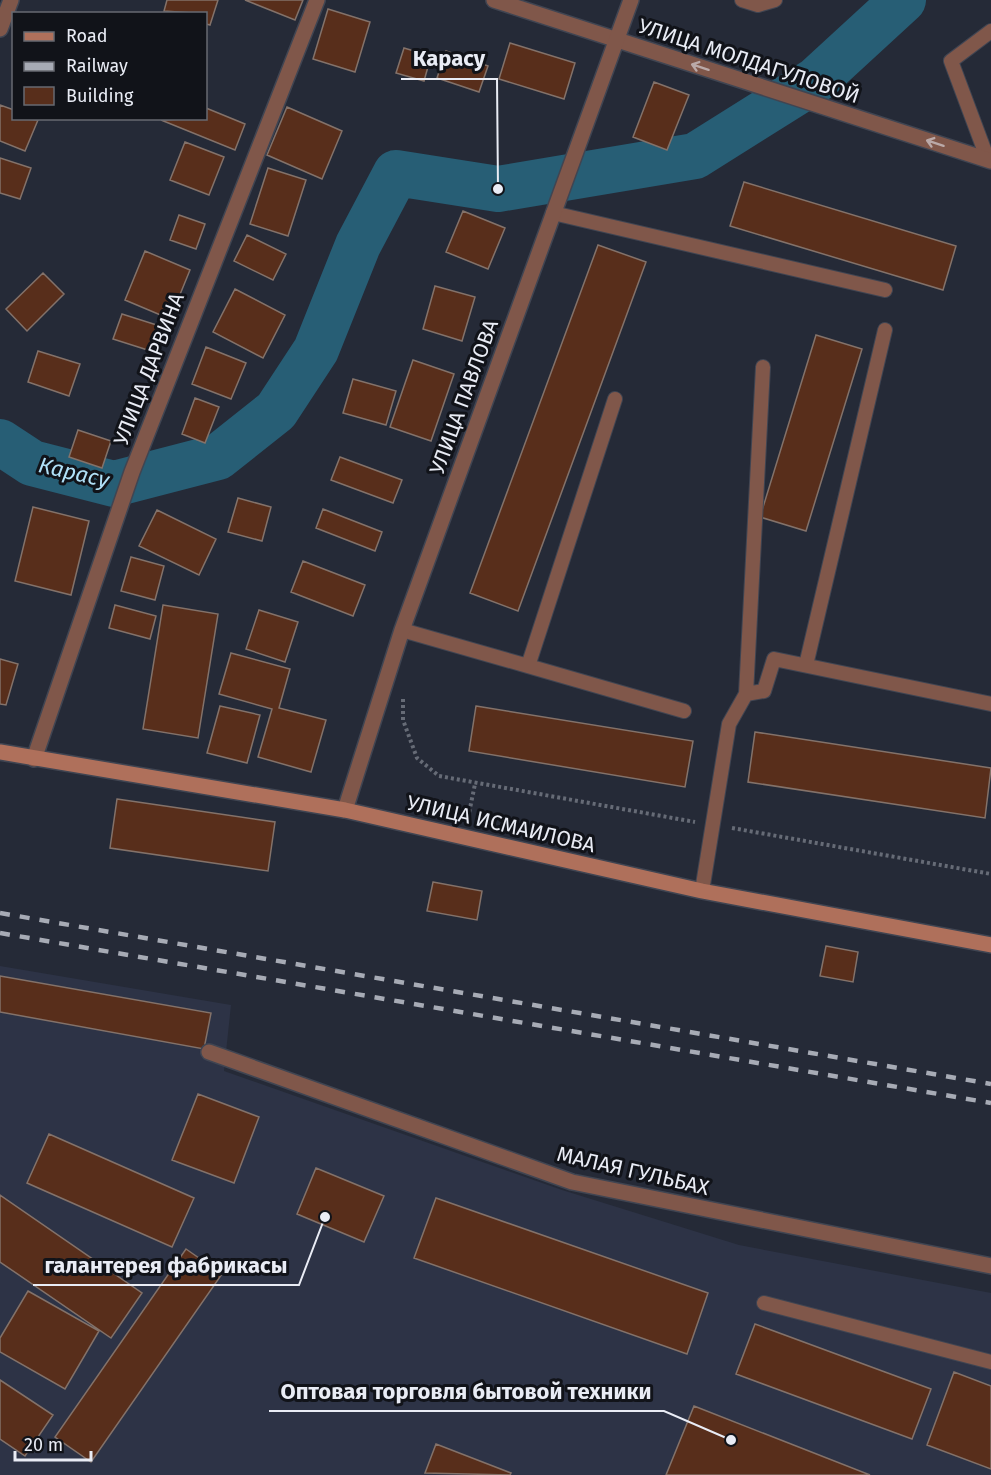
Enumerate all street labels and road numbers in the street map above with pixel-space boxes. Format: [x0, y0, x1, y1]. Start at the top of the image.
street label: УЛИЦА МОЛДАГУЛОВОЙ [635, 13, 863, 109]
street label: УЛИЦА ДАРВИНА [108, 289, 190, 449]
street label: УЛИЦА ПАВЛОВА [424, 316, 504, 478]
street label: УЛИЦА ИСМАИЛОВА [404, 790, 598, 858]
street label: МАЛАЯ ГУЛЬБАХ [554, 1141, 712, 1201]

